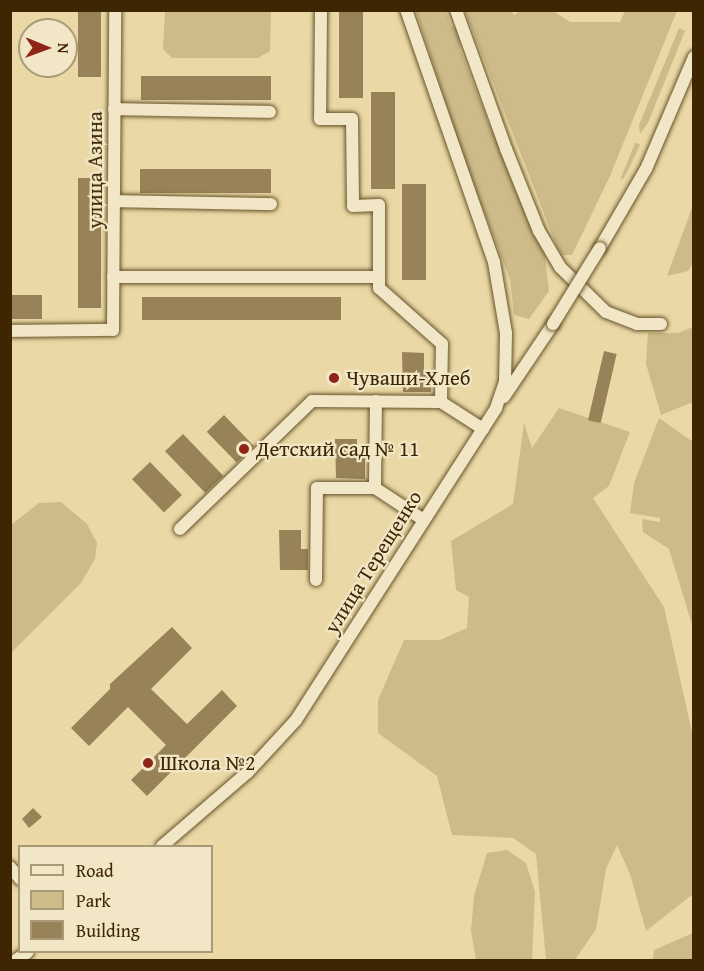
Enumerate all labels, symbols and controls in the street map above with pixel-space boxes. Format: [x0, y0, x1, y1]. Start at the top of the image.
north arrow [18, 18, 78, 78]
text: N [52, 43, 76, 54]
street label: улица Азина [82, 111, 108, 229]
place label: Чуваши-Хлеб [346, 365, 471, 391]
marker: Чуваши-Хлеб [327, 371, 341, 385]
place label: Детский сад № 11 [256, 436, 419, 462]
marker: Детский сад № 11 [237, 442, 251, 456]
street label: улица Терещенко [319, 486, 427, 638]
place label: Школа №2 [160, 750, 255, 776]
marker: Школа №2 [141, 756, 155, 770]
legend [18, 845, 213, 953]
text: Road [76, 857, 114, 884]
text: Park [76, 887, 111, 914]
text: Building [76, 917, 140, 944]

